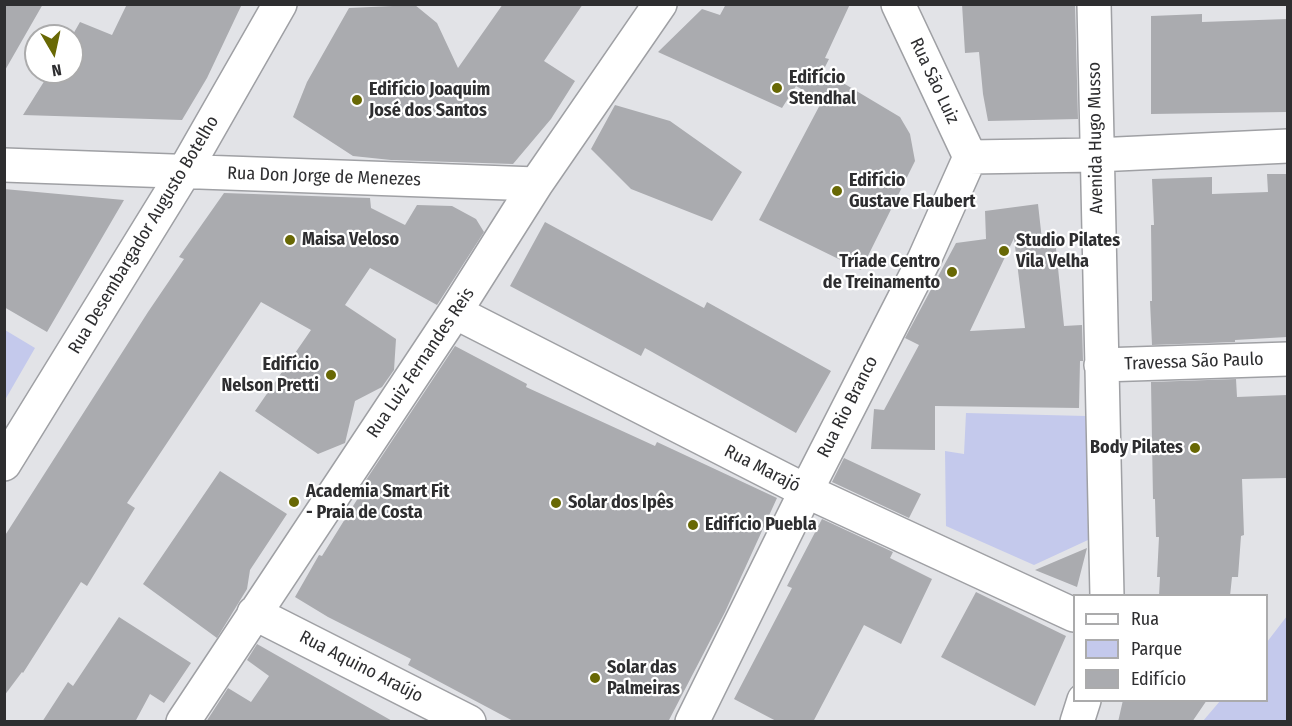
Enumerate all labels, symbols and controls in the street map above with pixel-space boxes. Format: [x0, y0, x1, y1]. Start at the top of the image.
north arrow [24, 24, 84, 84]
street label: Rua São Luiz [905, 35, 963, 127]
text: N [50, 60, 63, 80]
street label: Avenida Hugo Musso [1084, 62, 1108, 214]
place label: Edifício Stendhal [789, 67, 856, 110]
place label: Edifício Joaquim José dos Santos [369, 79, 490, 122]
marker: Edifício Stendhal [770, 81, 784, 95]
marker: Edifício Joaquim José dos Santos [350, 93, 364, 107]
street label: Rua Desembargador Augusto Botelho [64, 112, 224, 358]
street label: Rua Don Jorge de Menezes [227, 163, 421, 191]
place label: Edifício Gustave Flaubert [849, 170, 976, 213]
marker: Edifício Gustave Flaubert [830, 184, 844, 198]
place label: Maisa Veloso [302, 229, 399, 251]
place label: Studio Pilates Vila Velha [1016, 230, 1120, 272]
marker: Maisa Veloso [283, 233, 297, 247]
marker: Studio Pilates Vila Velha [997, 244, 1011, 258]
place label: Tríade Centro de Treinamento [823, 251, 940, 294]
marker: Tríade Centro de Treinamento [945, 265, 959, 279]
street label: Rua Luiz Fernandes Reis [363, 284, 479, 442]
street label: Travessa São Paulo [1124, 349, 1264, 375]
street label: Rua Rio Branco [813, 353, 883, 461]
place label: Edifício Nelson Pretti [222, 354, 319, 397]
marker: Edifício Nelson Pretti [324, 368, 338, 382]
place label: Body Pilates [1090, 437, 1183, 459]
street label: Rua Marajó [720, 441, 804, 497]
marker: Body Pilates [1188, 441, 1202, 455]
place label: Academia Smart Fit - Praia de Costa [306, 481, 450, 524]
place label: Solar dos Ipês [568, 492, 674, 514]
marker: Academia Smart Fit - Praia de Costa [287, 495, 301, 509]
marker: Solar dos Ipês [549, 496, 563, 510]
place label: Edifício Puebla [705, 514, 817, 536]
marker: Edifício Puebla [686, 518, 700, 532]
legend [1073, 594, 1268, 702]
text: Rua [1131, 608, 1159, 630]
street label: Rua Aquino Araújo [296, 627, 426, 707]
text: Parque [1131, 638, 1182, 660]
place label: Solar das Palmeiras [607, 657, 680, 700]
text: Edifício [1131, 668, 1186, 690]
marker: Solar das Palmeiras [588, 671, 602, 685]

